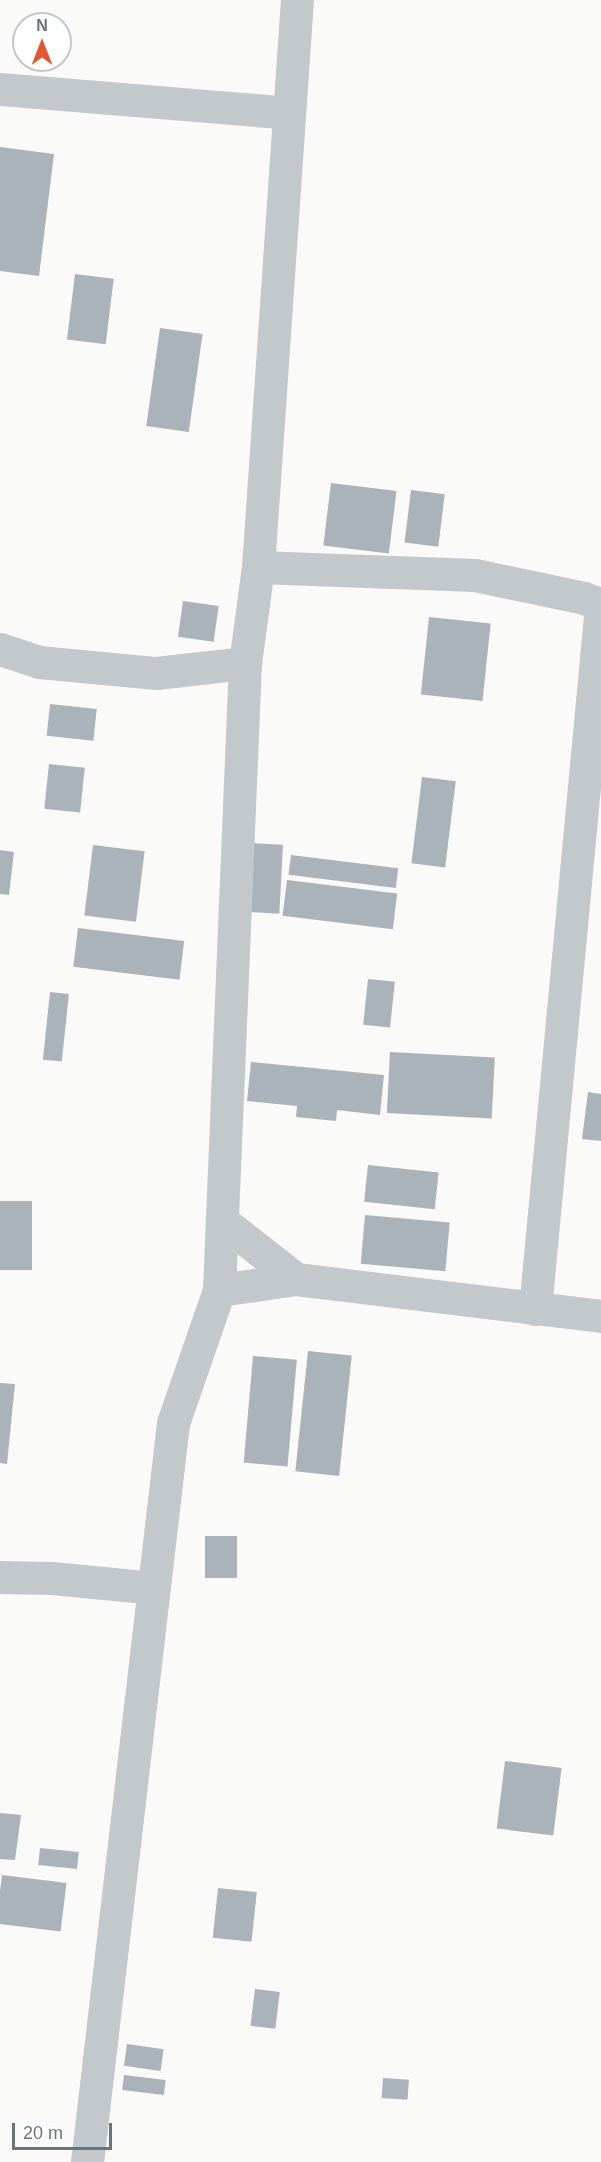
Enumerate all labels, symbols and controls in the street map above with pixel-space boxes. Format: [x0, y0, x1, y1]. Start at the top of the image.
north arrow [12, 12, 72, 72]
text: N [36, 17, 48, 34]
scale bar [15, 2111, 116, 2149]
text: 20 m [23, 2123, 63, 2143]

